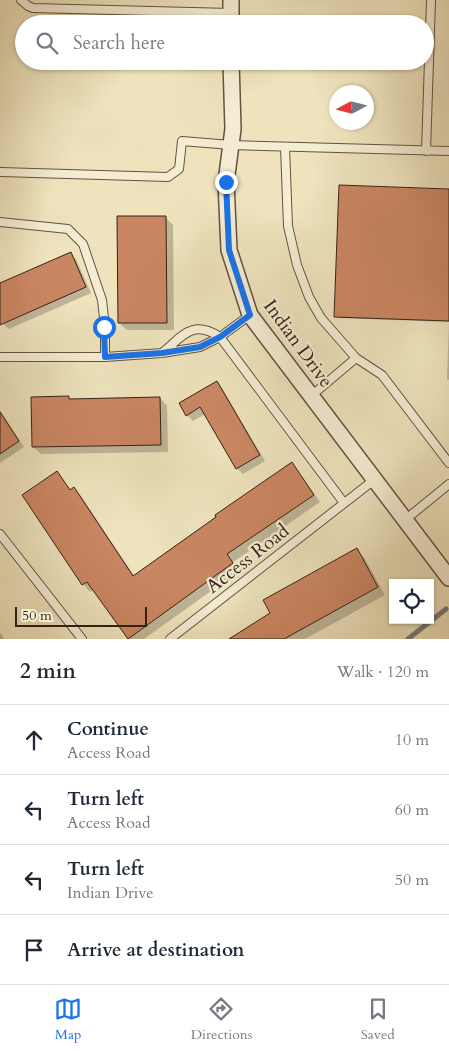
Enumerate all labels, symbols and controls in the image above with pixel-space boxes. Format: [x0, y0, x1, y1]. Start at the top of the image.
search box [15, 15, 434, 70]
icon: search [33, 29, 61, 57]
text: Search here [73, 30, 165, 56]
north arrow [329, 85, 374, 130]
route end [215, 171, 238, 194]
street label: Indian Drive [257, 294, 339, 393]
route start [93, 316, 116, 339]
street label: Access Road [201, 518, 295, 600]
map controls [389, 579, 434, 624]
button: locate [389, 579, 434, 624]
scale bar [15, 604, 148, 627]
text: 50 m [22, 606, 52, 625]
text: 2 min [20, 657, 76, 686]
text: Walk · 120 m [337, 661, 429, 683]
text: Continue [67, 716, 149, 742]
icon: ahead [20, 726, 48, 754]
text: 10 m [395, 729, 429, 751]
text: Access Road [67, 742, 150, 764]
text: Turn left [67, 786, 144, 812]
icon: left [20, 796, 48, 824]
text: 60 m [395, 799, 429, 821]
text: Access Road [67, 812, 150, 834]
text: Turn left [67, 856, 144, 882]
icon: left [20, 866, 48, 894]
text: 50 m [395, 869, 429, 891]
text: Indian Drive [67, 882, 154, 904]
icon: arrive [20, 936, 48, 964]
text: Arrive at destination [67, 937, 244, 963]
tab: Map [54, 995, 82, 1044]
tab: Directions [191, 995, 252, 1044]
tab: Saved [361, 995, 395, 1044]

